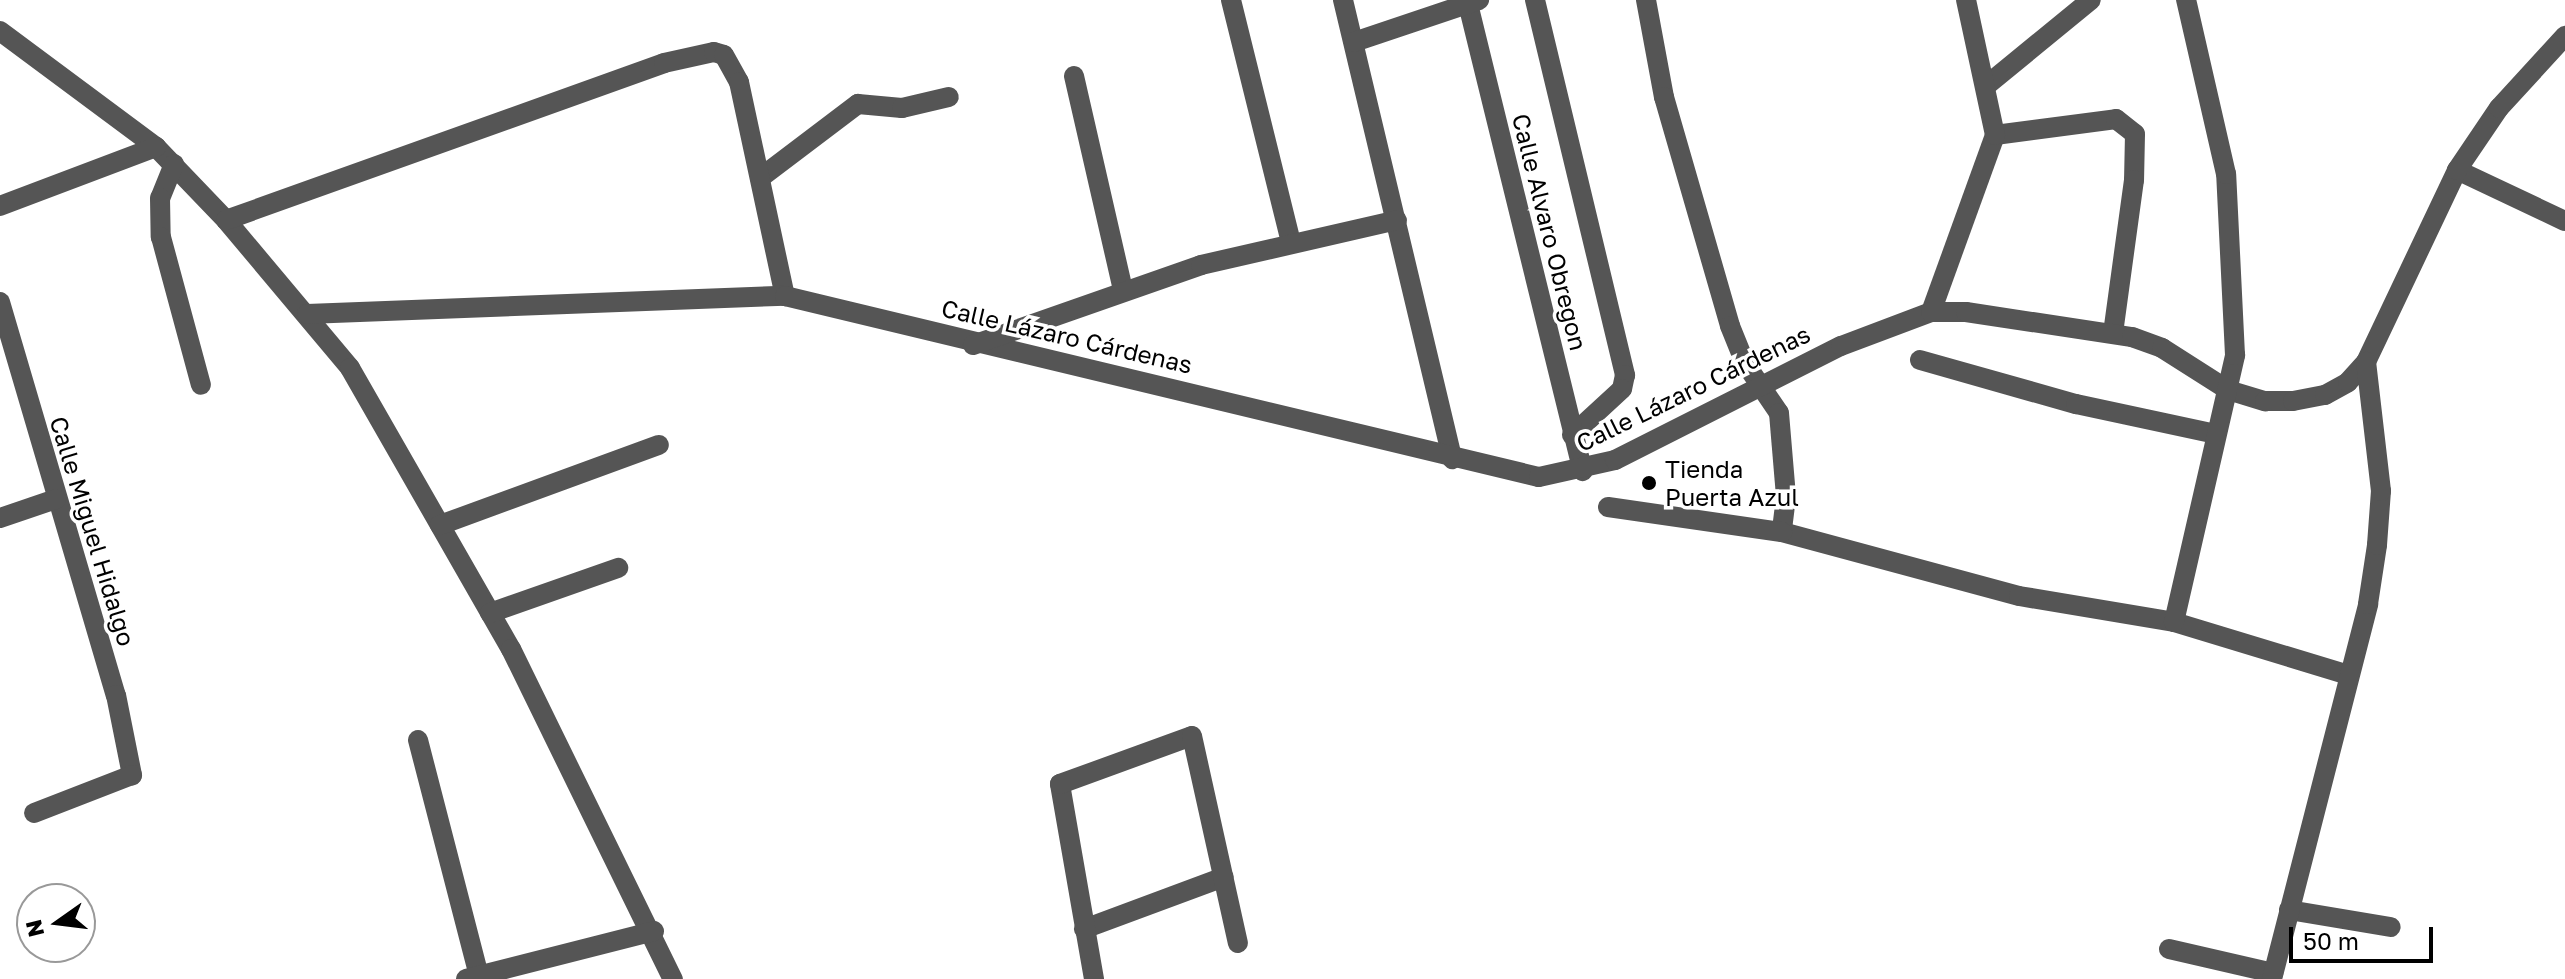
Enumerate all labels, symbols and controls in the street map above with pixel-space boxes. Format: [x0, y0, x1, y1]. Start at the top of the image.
street label: Calle Alvaro Obregon [1507, 111, 1593, 353]
street label: Calle Lázaro Cárdenas [939, 293, 1195, 379]
street label: Calle Lázaro Cárdenas [1571, 319, 1815, 457]
street label: Calle Miguel Hidalgo [44, 413, 142, 649]
place label: Tienda Puerta Azul [1665, 455, 1799, 511]
marker: Tienda Puerta Azul [1640, 474, 1658, 492]
north arrow [16, 883, 96, 963]
scale bar [2293, 911, 2437, 961]
text: N [19, 917, 49, 940]
text: 50 m [2303, 926, 2359, 955]

